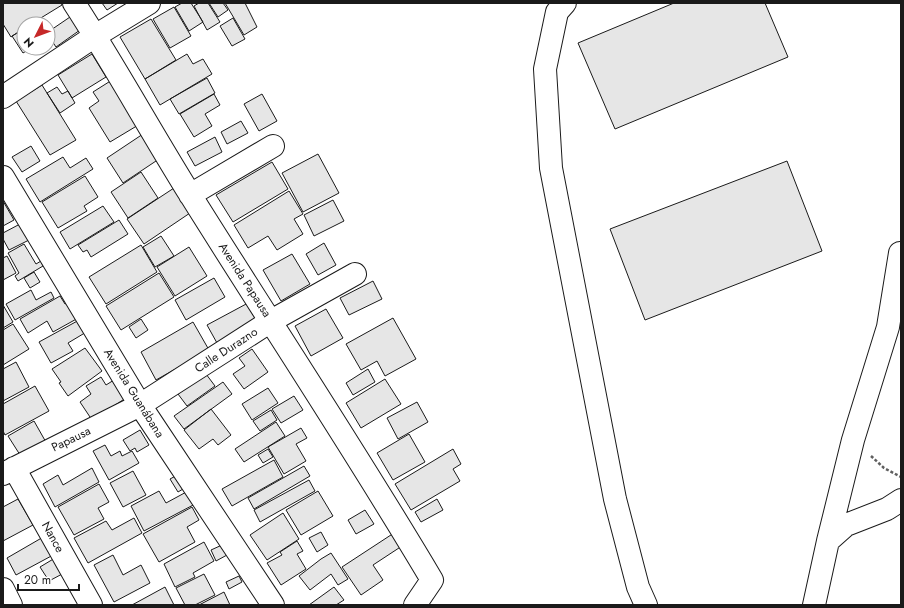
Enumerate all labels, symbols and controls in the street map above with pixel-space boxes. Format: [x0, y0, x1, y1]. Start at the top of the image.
north arrow [16, 16, 56, 56]
text: N [20, 34, 37, 51]
street label: Avenida Papausa [214, 239, 276, 321]
street label: Calle Durazno [191, 323, 261, 377]
street label: Avenida Guanábana [99, 345, 169, 441]
street label: Papausa [48, 422, 94, 456]
street label: Nance [37, 518, 69, 556]
scale bar [18, 566, 79, 592]
text: 20 m [24, 571, 51, 589]

